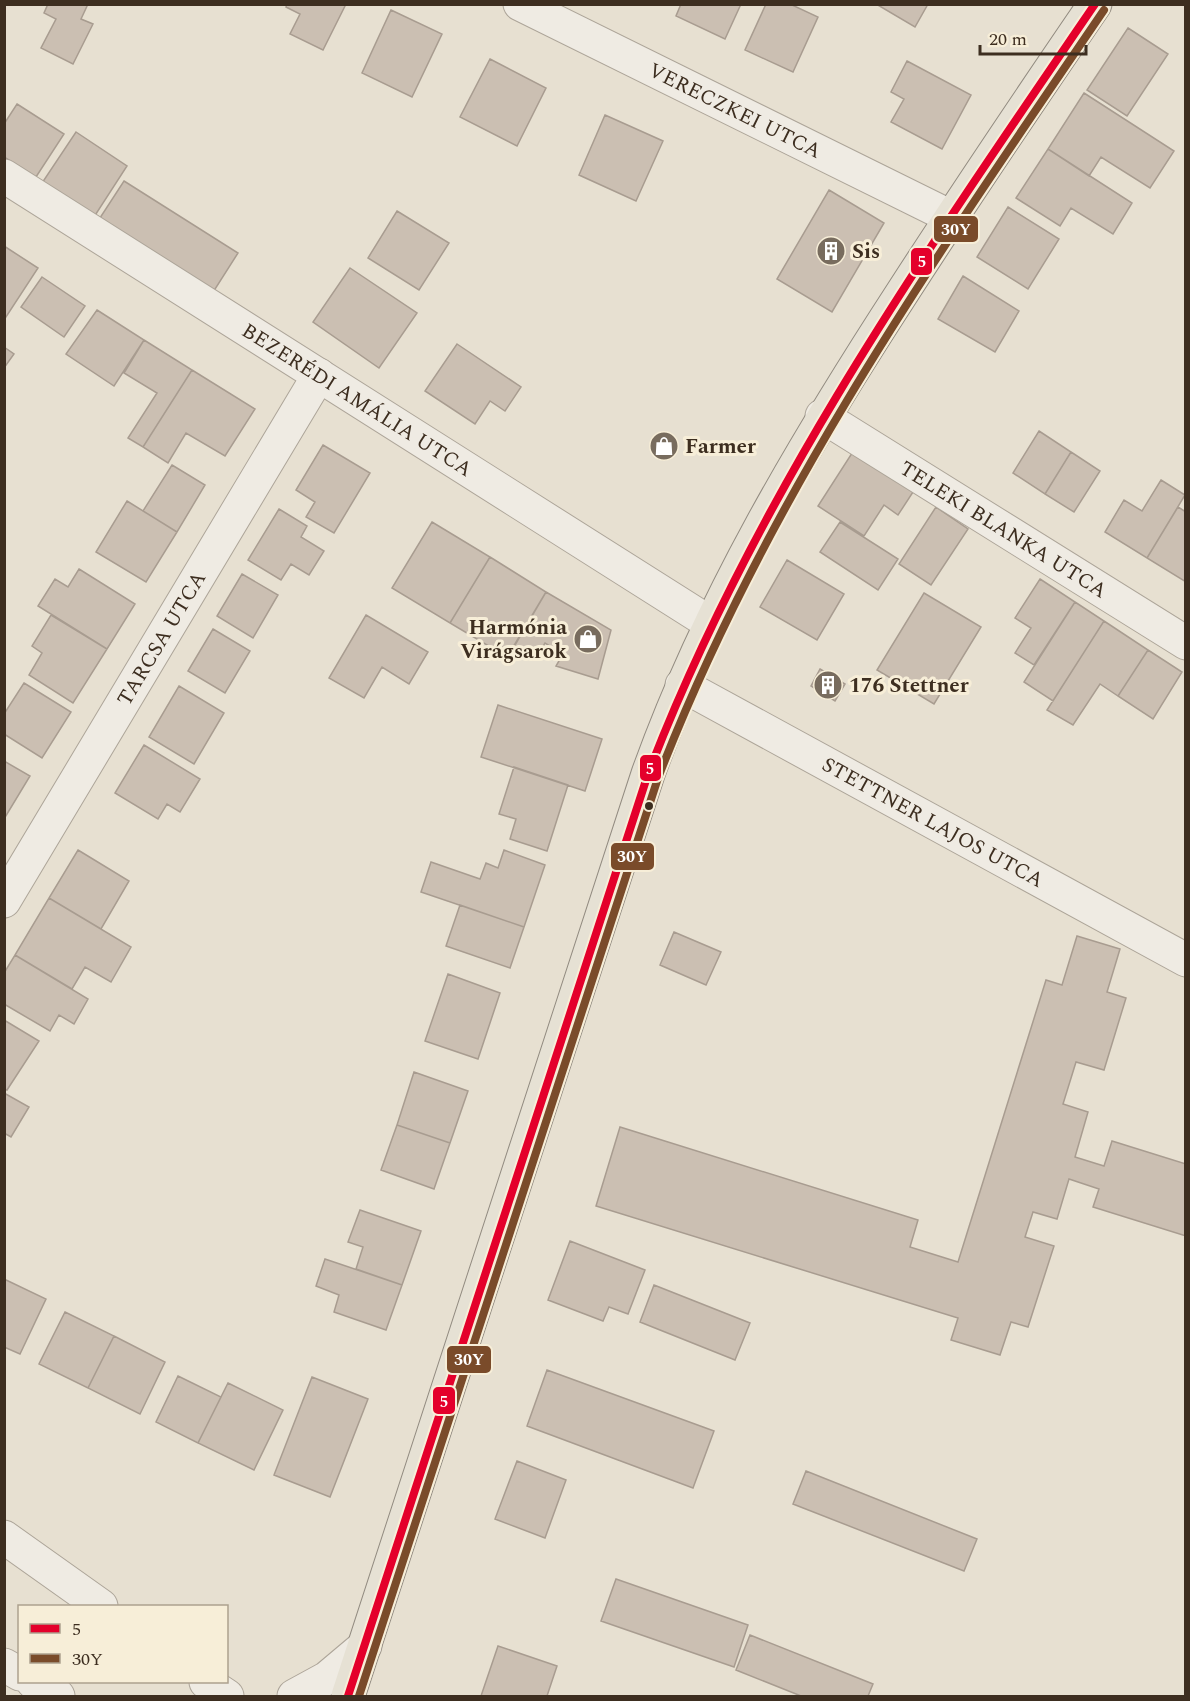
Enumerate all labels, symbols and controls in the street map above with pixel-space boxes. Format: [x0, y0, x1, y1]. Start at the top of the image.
scale bar [980, 18, 1086, 56]
text: 20 m [989, 26, 1027, 53]
street label: VERECZKEI UTCA [643, 55, 827, 168]
line badge: 30Y [933, 215, 979, 243]
text: 30Y [941, 218, 971, 242]
building icon: Sis [815, 235, 847, 267]
place label: Sis [852, 236, 880, 268]
line badge: 5 [910, 247, 933, 276]
text: 5 [918, 250, 926, 274]
street label: BEZERÉDI AMÁLIA UTCA [235, 315, 479, 486]
shop icon: Farmer [648, 430, 680, 462]
place label: Farmer [685, 431, 756, 463]
street label: TELEKI BLANKA UTCA [893, 453, 1113, 607]
street label: TARCSA UTCA [109, 565, 215, 712]
place label: Harmónia Virágsarok [460, 612, 567, 668]
shop icon: Harmónia Virágsarok [572, 623, 604, 655]
building icon: 176 Stettner [812, 669, 844, 701]
place label: 176 Stettner [849, 670, 969, 702]
street label: STETTNER LAJOS UTCA [816, 749, 1050, 897]
line badge: 5 [639, 754, 662, 782]
text: 5 [646, 757, 654, 781]
unlabelled marker [643, 800, 655, 812]
line badge: 30Y [610, 842, 655, 871]
text: 30Y [617, 845, 647, 869]
line badge: 30Y [446, 1345, 492, 1374]
text: 30Y [454, 1348, 484, 1372]
line badge: 5 [432, 1386, 456, 1415]
text: 5 [440, 1390, 448, 1414]
legend [18, 1605, 228, 1683]
text: 5 [72, 1616, 81, 1643]
text: 30Y [72, 1646, 103, 1673]

